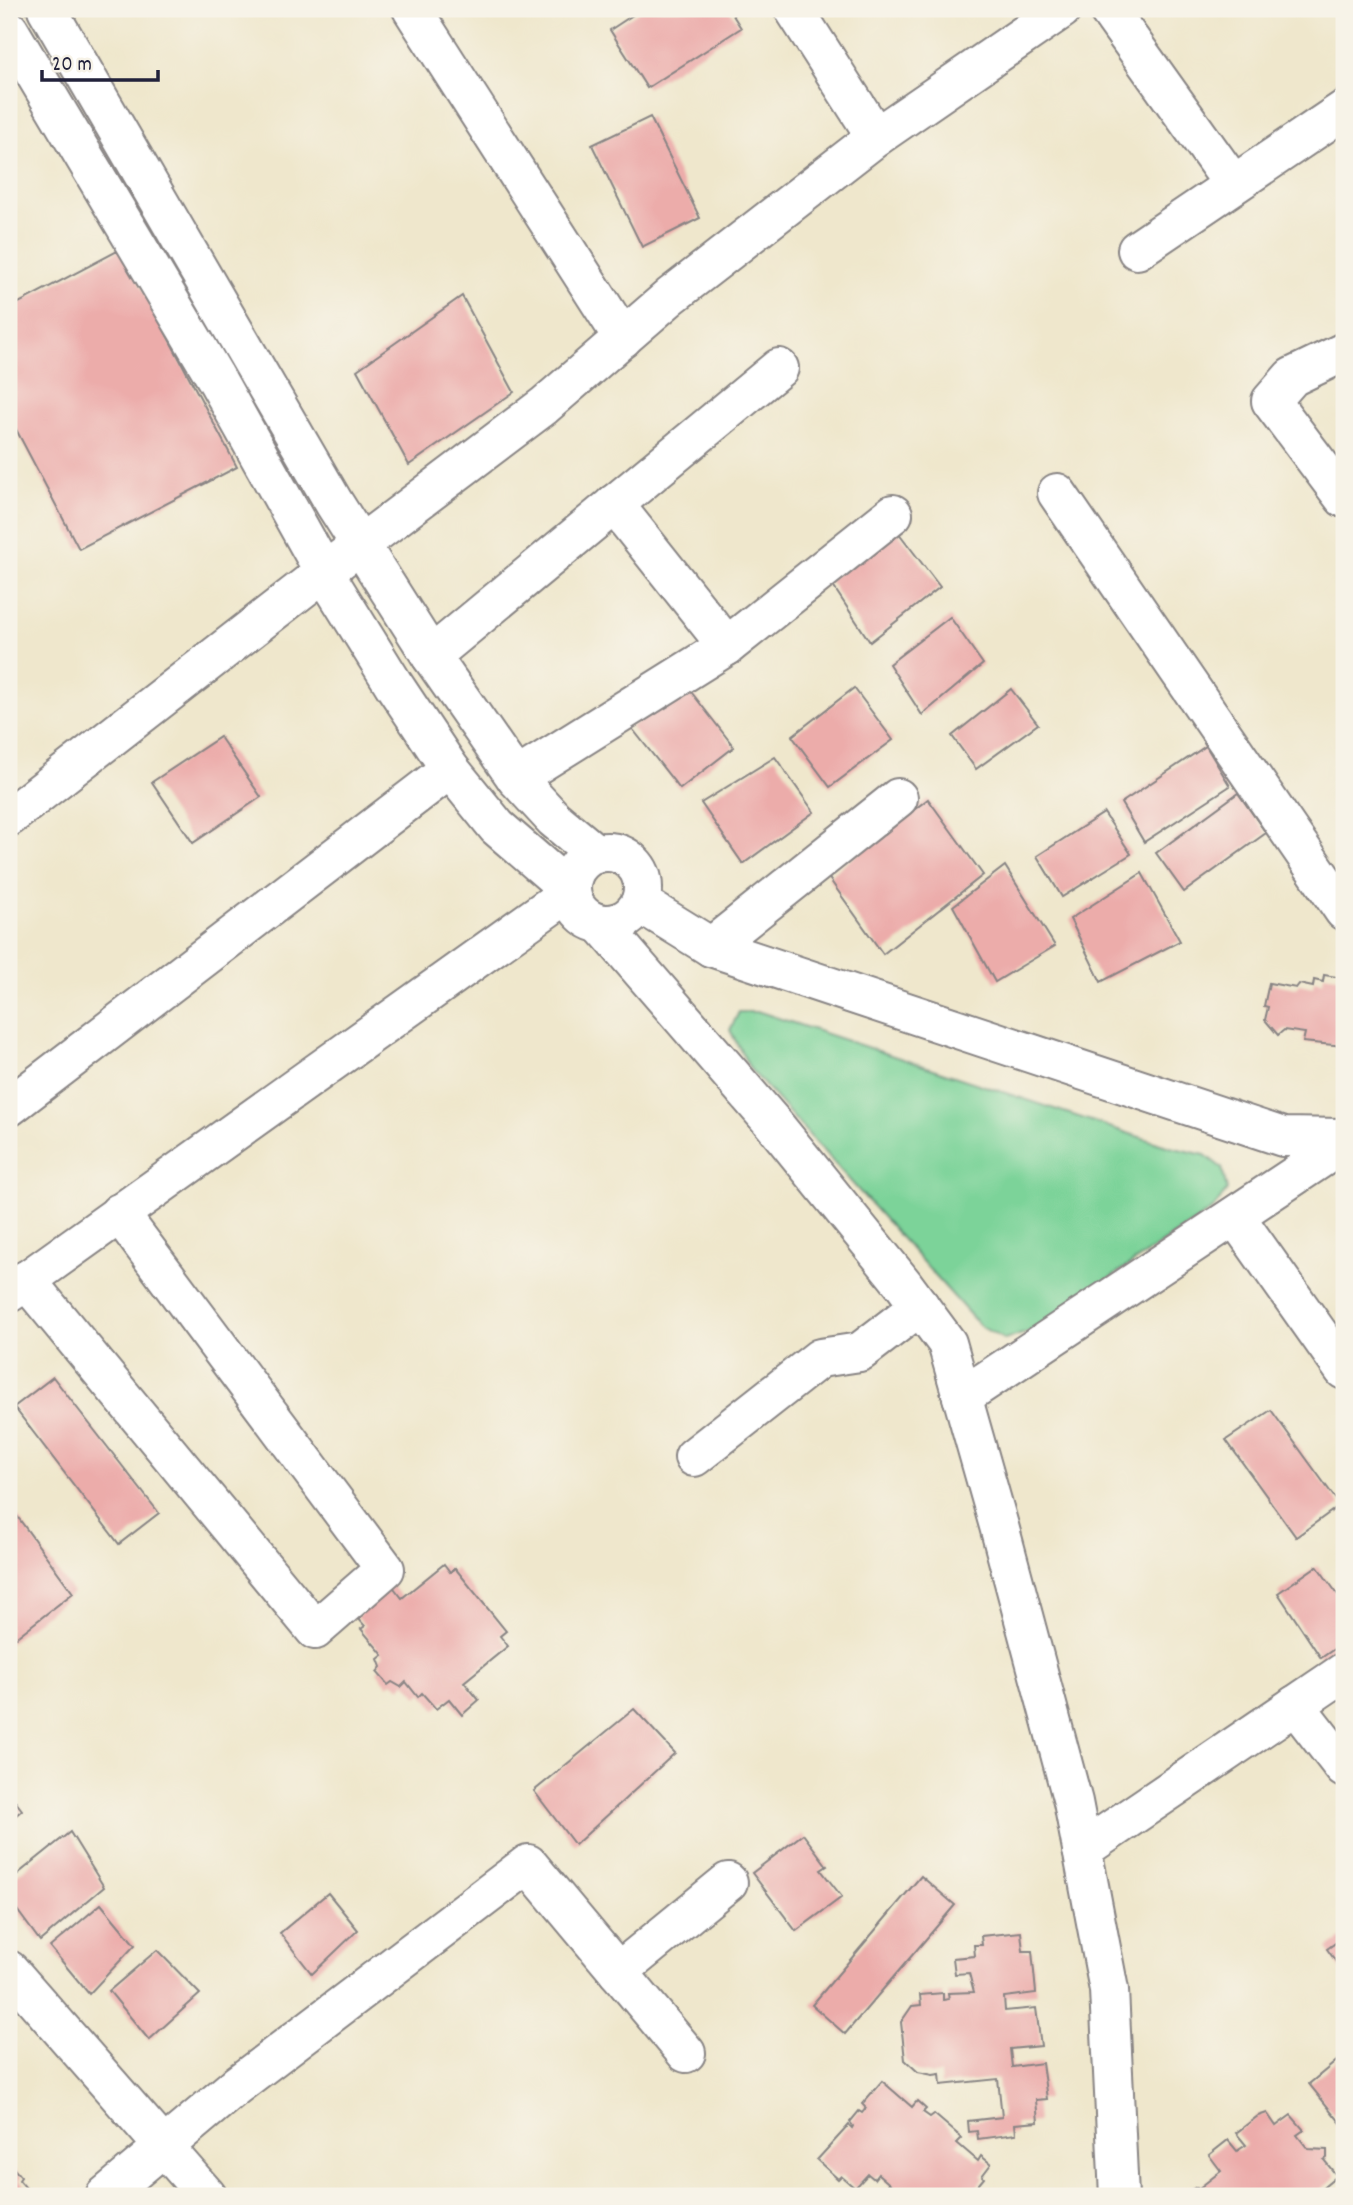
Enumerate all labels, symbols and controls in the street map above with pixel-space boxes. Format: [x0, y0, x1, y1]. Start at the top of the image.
scale bar [42, 38, 158, 82]
text: 20 m [52, 51, 92, 81]

